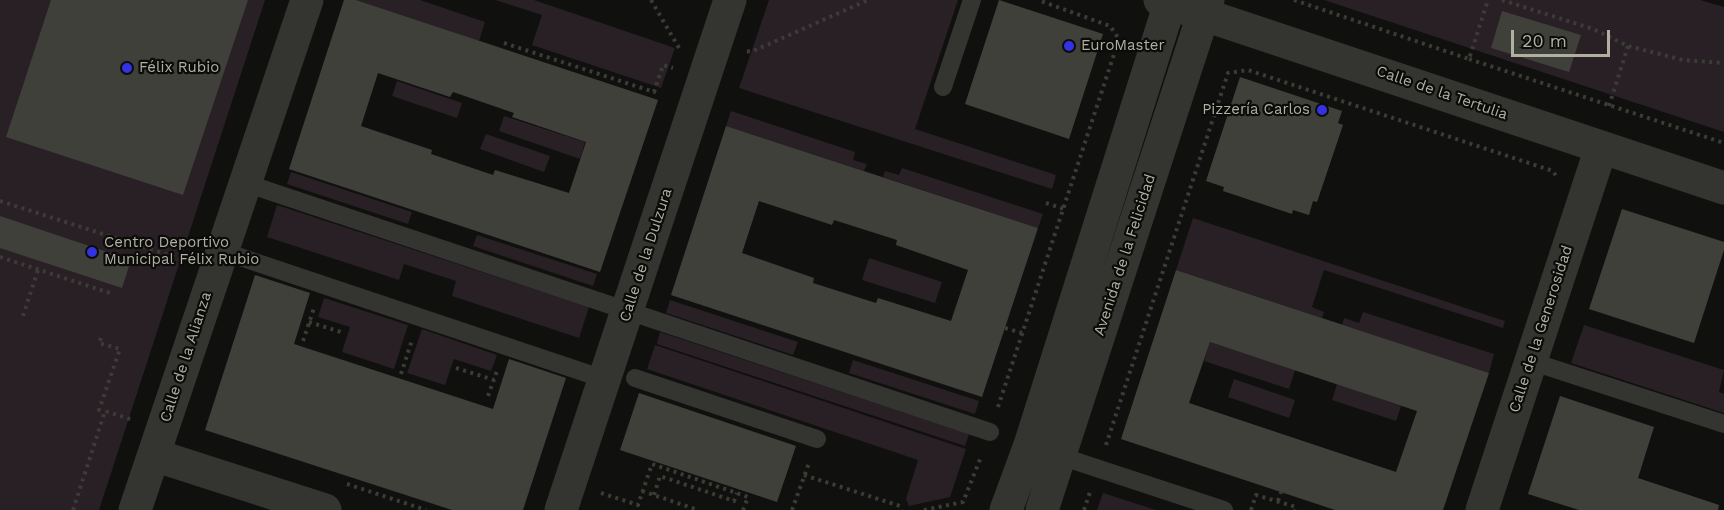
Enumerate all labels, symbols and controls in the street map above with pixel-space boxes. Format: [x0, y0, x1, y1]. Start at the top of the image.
scale bar [1514, 18, 1613, 56]
text: 20 m [1522, 30, 1567, 51]
place label: EuroMaster [1081, 37, 1165, 55]
marker: EuroMaster [1062, 39, 1076, 53]
place label: Félix Rubio [139, 59, 219, 77]
marker: Félix Rubio [120, 61, 134, 75]
street label: Calle de la Tertulia [1374, 62, 1510, 124]
place label: Pizzería Carlos [1202, 101, 1310, 119]
marker: Pizzería Carlos [1315, 103, 1329, 117]
street label: Avenida de la Felicidad [1090, 172, 1160, 338]
street label: Calle de la Dulzura [616, 186, 676, 324]
place label: Centro Deportivo Municipal Félix Rubio [104, 234, 259, 269]
street label: Calle de la Generosidad [1505, 243, 1577, 415]
marker: Centro Deportivo Municipal Félix Rubio [85, 245, 99, 259]
street label: Calle de la Alianza [156, 290, 216, 424]

